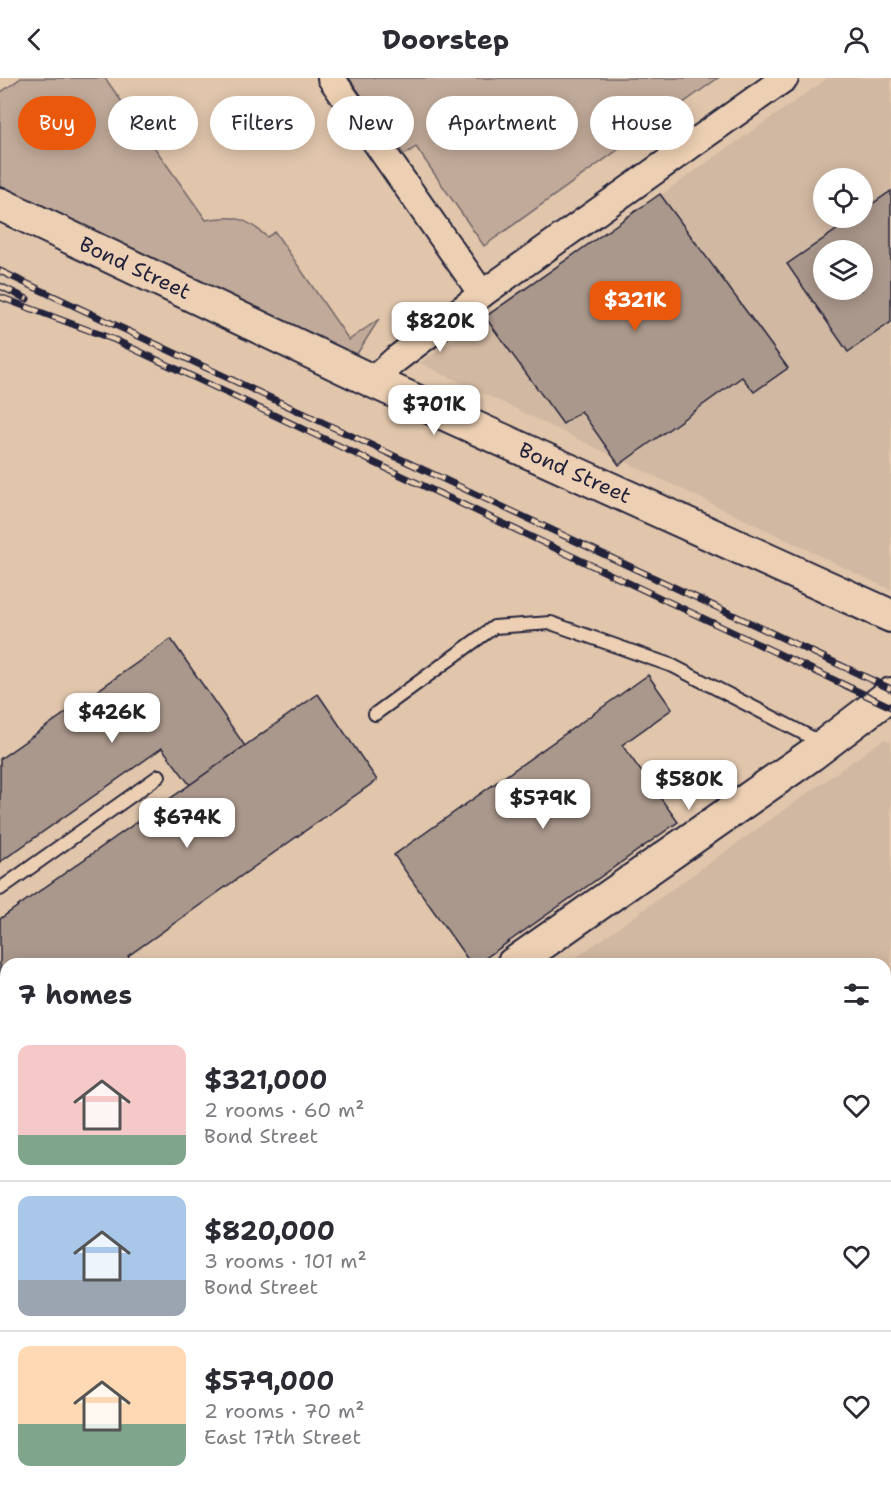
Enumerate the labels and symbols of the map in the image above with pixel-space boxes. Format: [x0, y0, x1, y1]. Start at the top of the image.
street label: Bond Street [75, 230, 195, 306]
pin: $321K [593, 281, 677, 332]
pin: $820K [398, 302, 482, 353]
pin: $701K [392, 385, 476, 436]
street label: Bond Street [515, 436, 635, 510]
pin: $426K [70, 693, 154, 744]
pin: $580K [647, 760, 731, 811]
pin: $579K [501, 779, 585, 830]
pin: $674K [145, 798, 229, 849]

